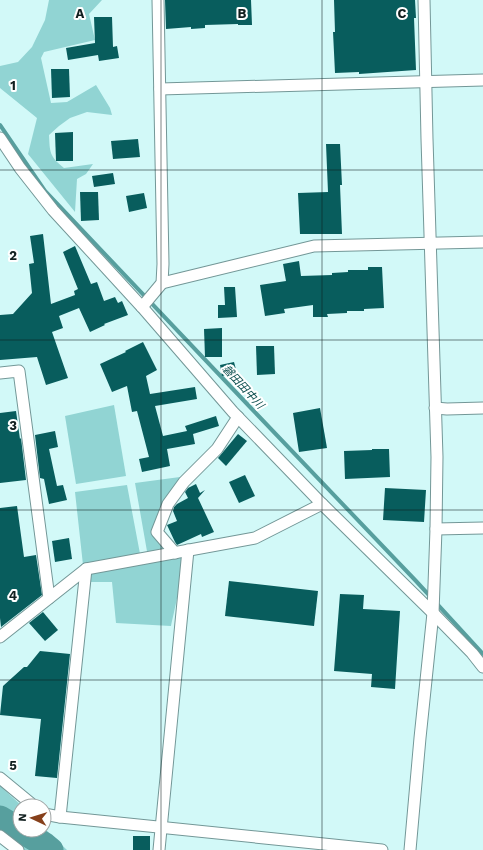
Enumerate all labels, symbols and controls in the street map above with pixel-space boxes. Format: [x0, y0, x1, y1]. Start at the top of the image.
text: A [76, 6, 85, 21]
text: B [238, 6, 247, 21]
text: C [398, 6, 407, 21]
text: 1 [10, 78, 16, 93]
text: 2 [9, 248, 17, 263]
water label: 磐田田中川 [219, 362, 267, 412]
text: 3 [9, 418, 17, 433]
text: 4 [9, 588, 18, 603]
text: 5 [9, 758, 17, 773]
north arrow [12, 798, 52, 838]
text: N [16, 813, 29, 822]

